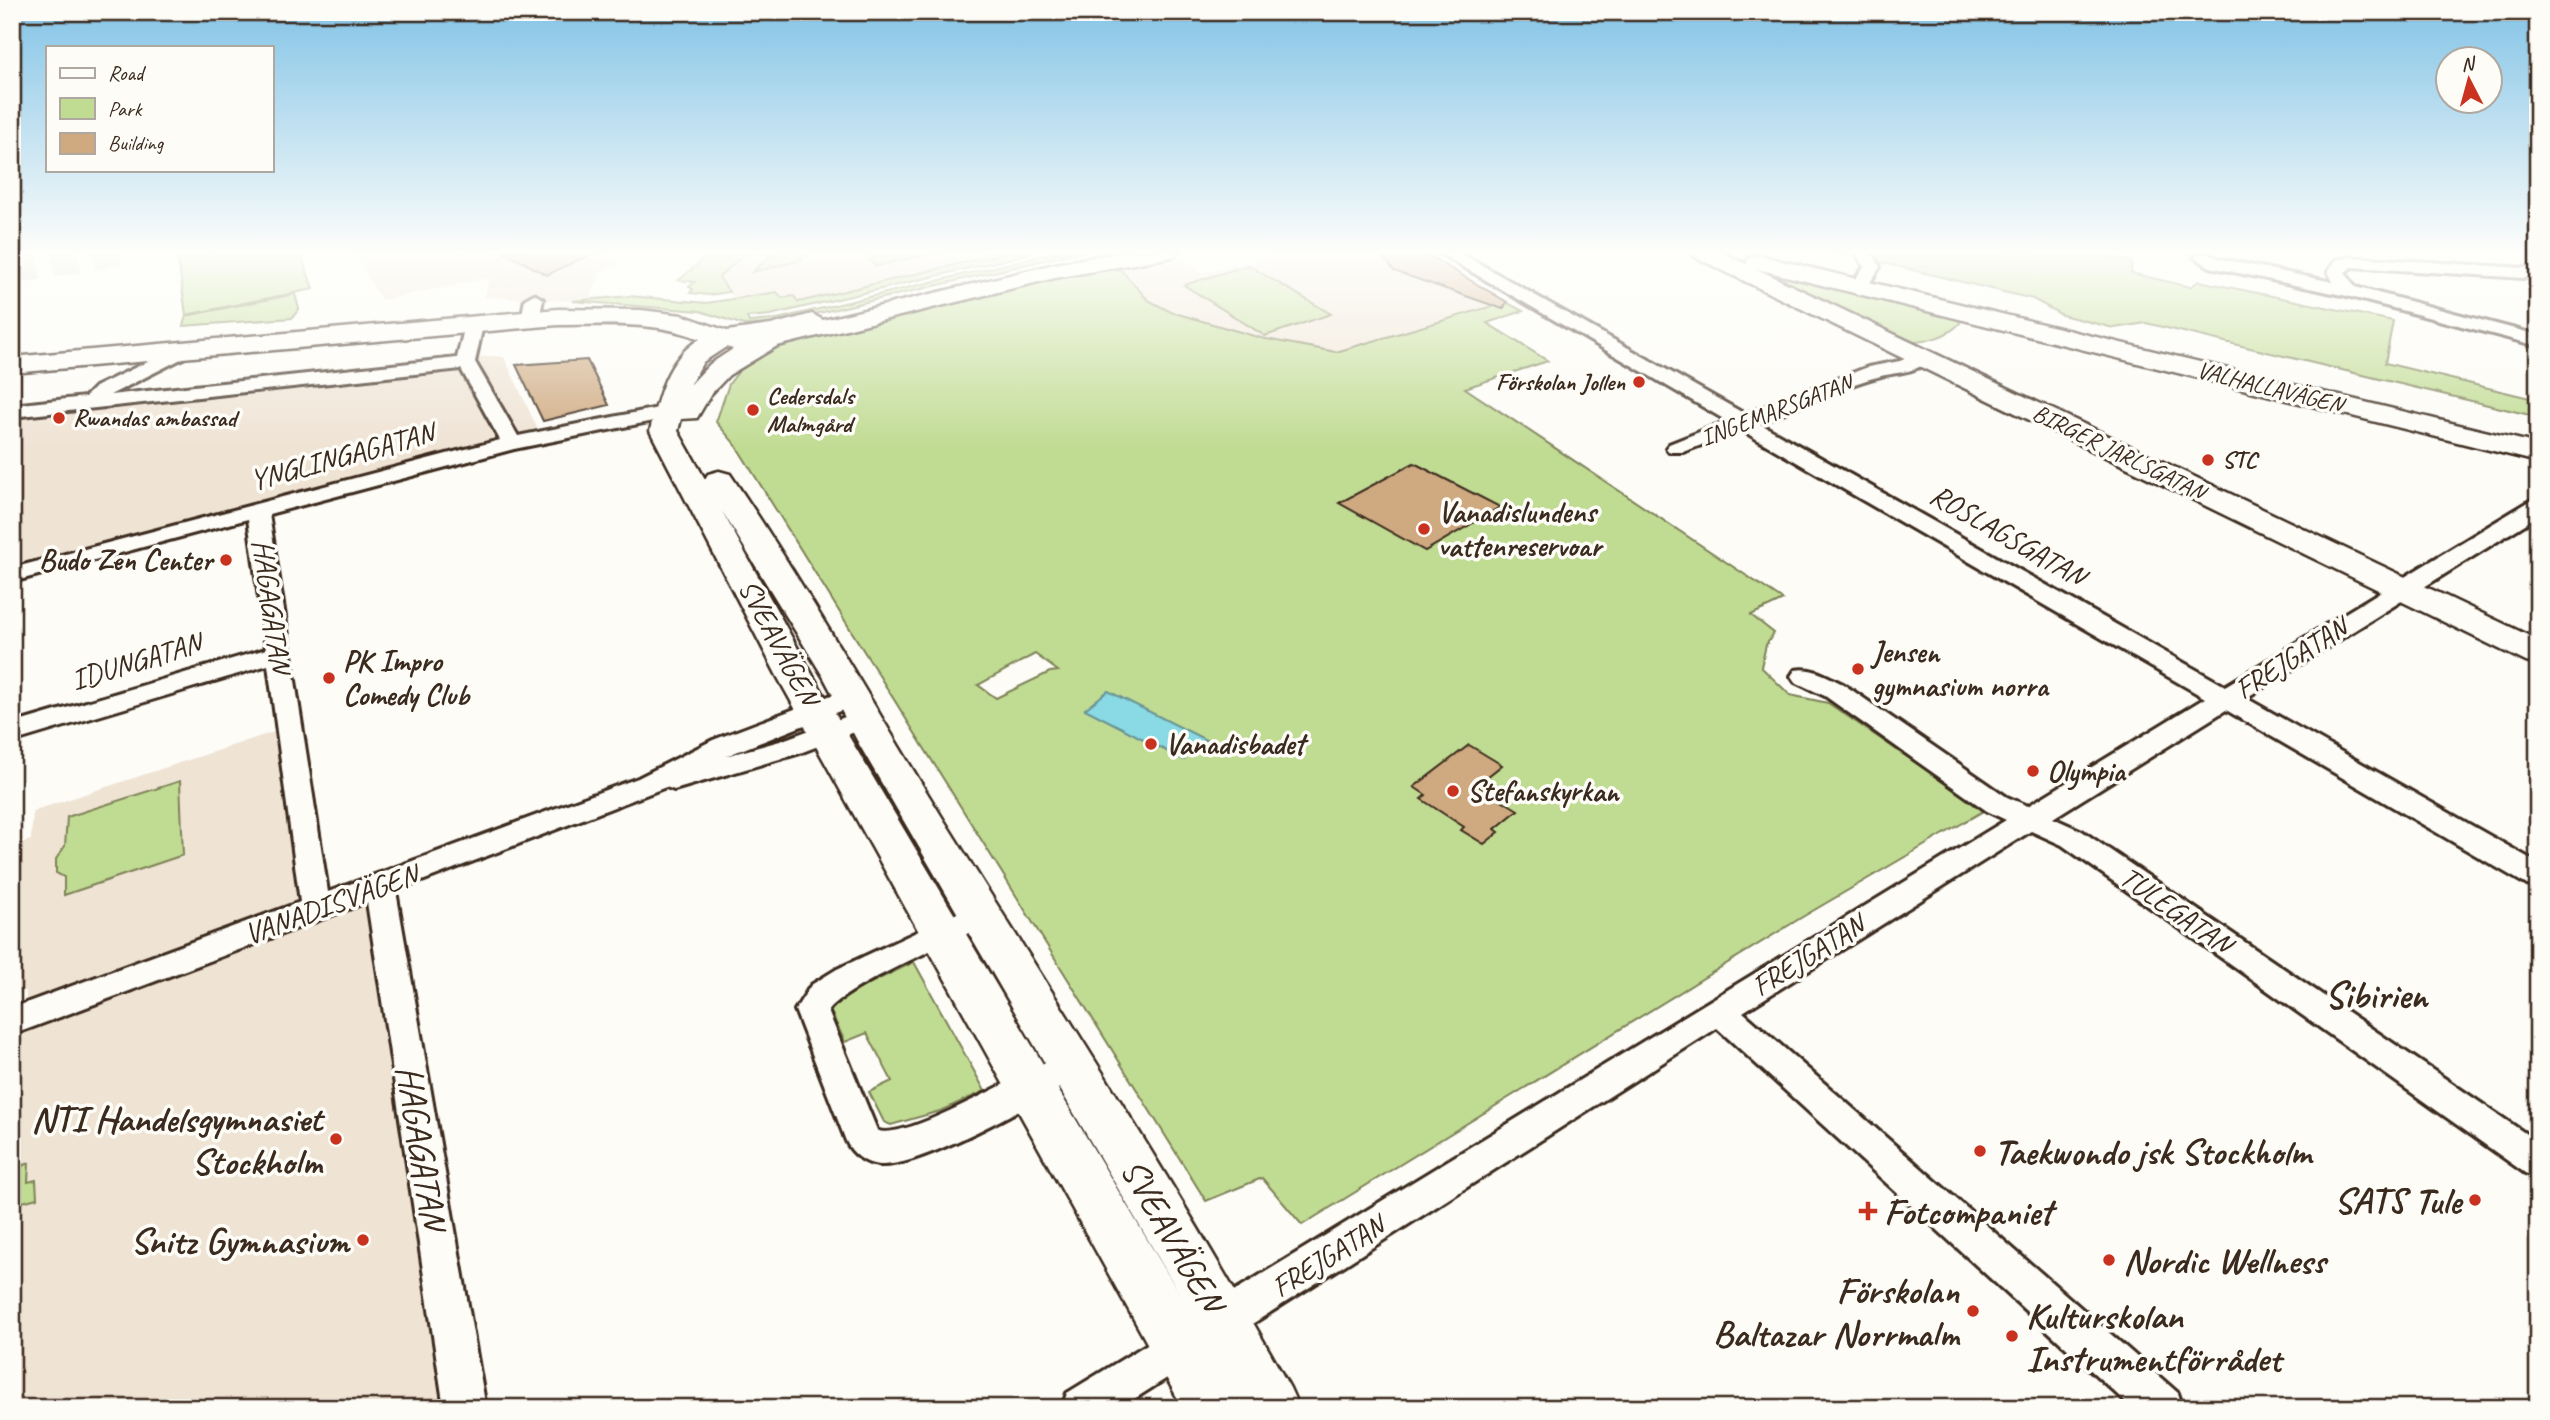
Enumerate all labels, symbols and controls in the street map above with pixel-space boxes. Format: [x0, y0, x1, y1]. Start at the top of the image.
legend [46, 46, 273, 172]
north arrow [2434, 46, 2504, 116]
text: N [2460, 51, 2478, 77]
text: Road [108, 60, 147, 86]
text: Park [108, 96, 143, 122]
text: Building [108, 130, 165, 156]
street label: VALHALLAVÄGEN [2194, 354, 2349, 420]
street label: INGEMARSGATAN [1696, 366, 1859, 453]
place label: Förskolan Jollen [1496, 367, 1626, 397]
marker: Förskolan Jollen [1631, 374, 1647, 390]
place label: Cedersdals Malmgård [767, 381, 856, 439]
street label: BIRGER JARLSGATAN [2028, 397, 2213, 508]
marker: Cedersdals Malmgård [745, 402, 761, 418]
place label: Rwandas ambassad [73, 403, 240, 433]
marker: Rwandas ambassad [51, 410, 67, 426]
street label: YNGLINGAGATAN [246, 412, 442, 499]
place label: STC [2222, 445, 2260, 475]
marker: STC [2200, 452, 2216, 468]
street label: ROSLAGSGATAN [1924, 475, 2096, 597]
place label: Vanadislundens vattenreservoar [1438, 493, 1604, 565]
marker: Vanadislundens vattenreservoar [1416, 521, 1432, 537]
street label: HAGAGATAN [244, 537, 301, 679]
place label: Budo Zen Center [39, 541, 215, 579]
marker: Budo Zen Center [218, 552, 234, 568]
street label: SVEAVÄGEN [730, 573, 830, 715]
street label: FREJGATAN [2227, 606, 2358, 708]
street label: IDUNGATAN [66, 622, 210, 699]
place label: Jensen gymnasium norra [1870, 633, 2050, 706]
place label: PK Impro Comedy Club [343, 642, 471, 714]
marker: Jensen gymnasium norra [1850, 661, 1866, 677]
marker: PK Impro Comedy Club [321, 670, 337, 686]
place label: Vanadisbadet [1165, 725, 1310, 763]
marker: Vanadisbadet [1143, 736, 1159, 752]
place label: Olympia [2047, 752, 2128, 791]
marker: Olympia [2025, 763, 2041, 779]
place label: Stefanskyrkan [1467, 772, 1621, 810]
marker: Stefanskyrkan [1445, 783, 1461, 799]
street label: VANADISVÄGEN [239, 854, 427, 953]
street label: TULEGATAN [2113, 858, 2243, 965]
street label: FREJGATAN [1744, 903, 1875, 1005]
district label: Sibirien [2325, 972, 2430, 1019]
street label: HAGAGATAN [386, 1062, 459, 1237]
place label: NTI Handelsgymnasiet Stockholm [31, 1095, 326, 1185]
place label: Taekwondo jsk Stockholm [1994, 1128, 2314, 1175]
marker: NTI Handelsgymnasiet Stockholm [328, 1131, 344, 1147]
marker: Taekwondo jsk Stockholm [1972, 1143, 1988, 1159]
street label: SVEAVÄGEN [1110, 1150, 1238, 1324]
place label: SATS Tule [2334, 1177, 2464, 1224]
place label: Fotcompaniet [1884, 1188, 2058, 1235]
marker: SATS Tule [2467, 1192, 2483, 1208]
marker: Fotcompaniet [1858, 1201, 1878, 1221]
street label: FREJGATAN [1264, 1204, 1395, 1306]
place label: Snitz Gymnasium [130, 1217, 351, 1264]
marker: Snitz Gymnasium [355, 1232, 371, 1248]
place label: Nordic Wellness [2123, 1237, 2329, 1284]
marker: Nordic Wellness [2101, 1252, 2117, 1268]
place label: Förskolan Baltazar Norrmalm [1713, 1267, 1961, 1357]
place label: Kulturskolan Instrumentförrådet [2026, 1292, 2285, 1382]
marker: Förskolan Baltazar Norrmalm [1965, 1303, 1981, 1319]
marker: Kulturskolan Instrumentförrådet [2004, 1328, 2020, 1344]

